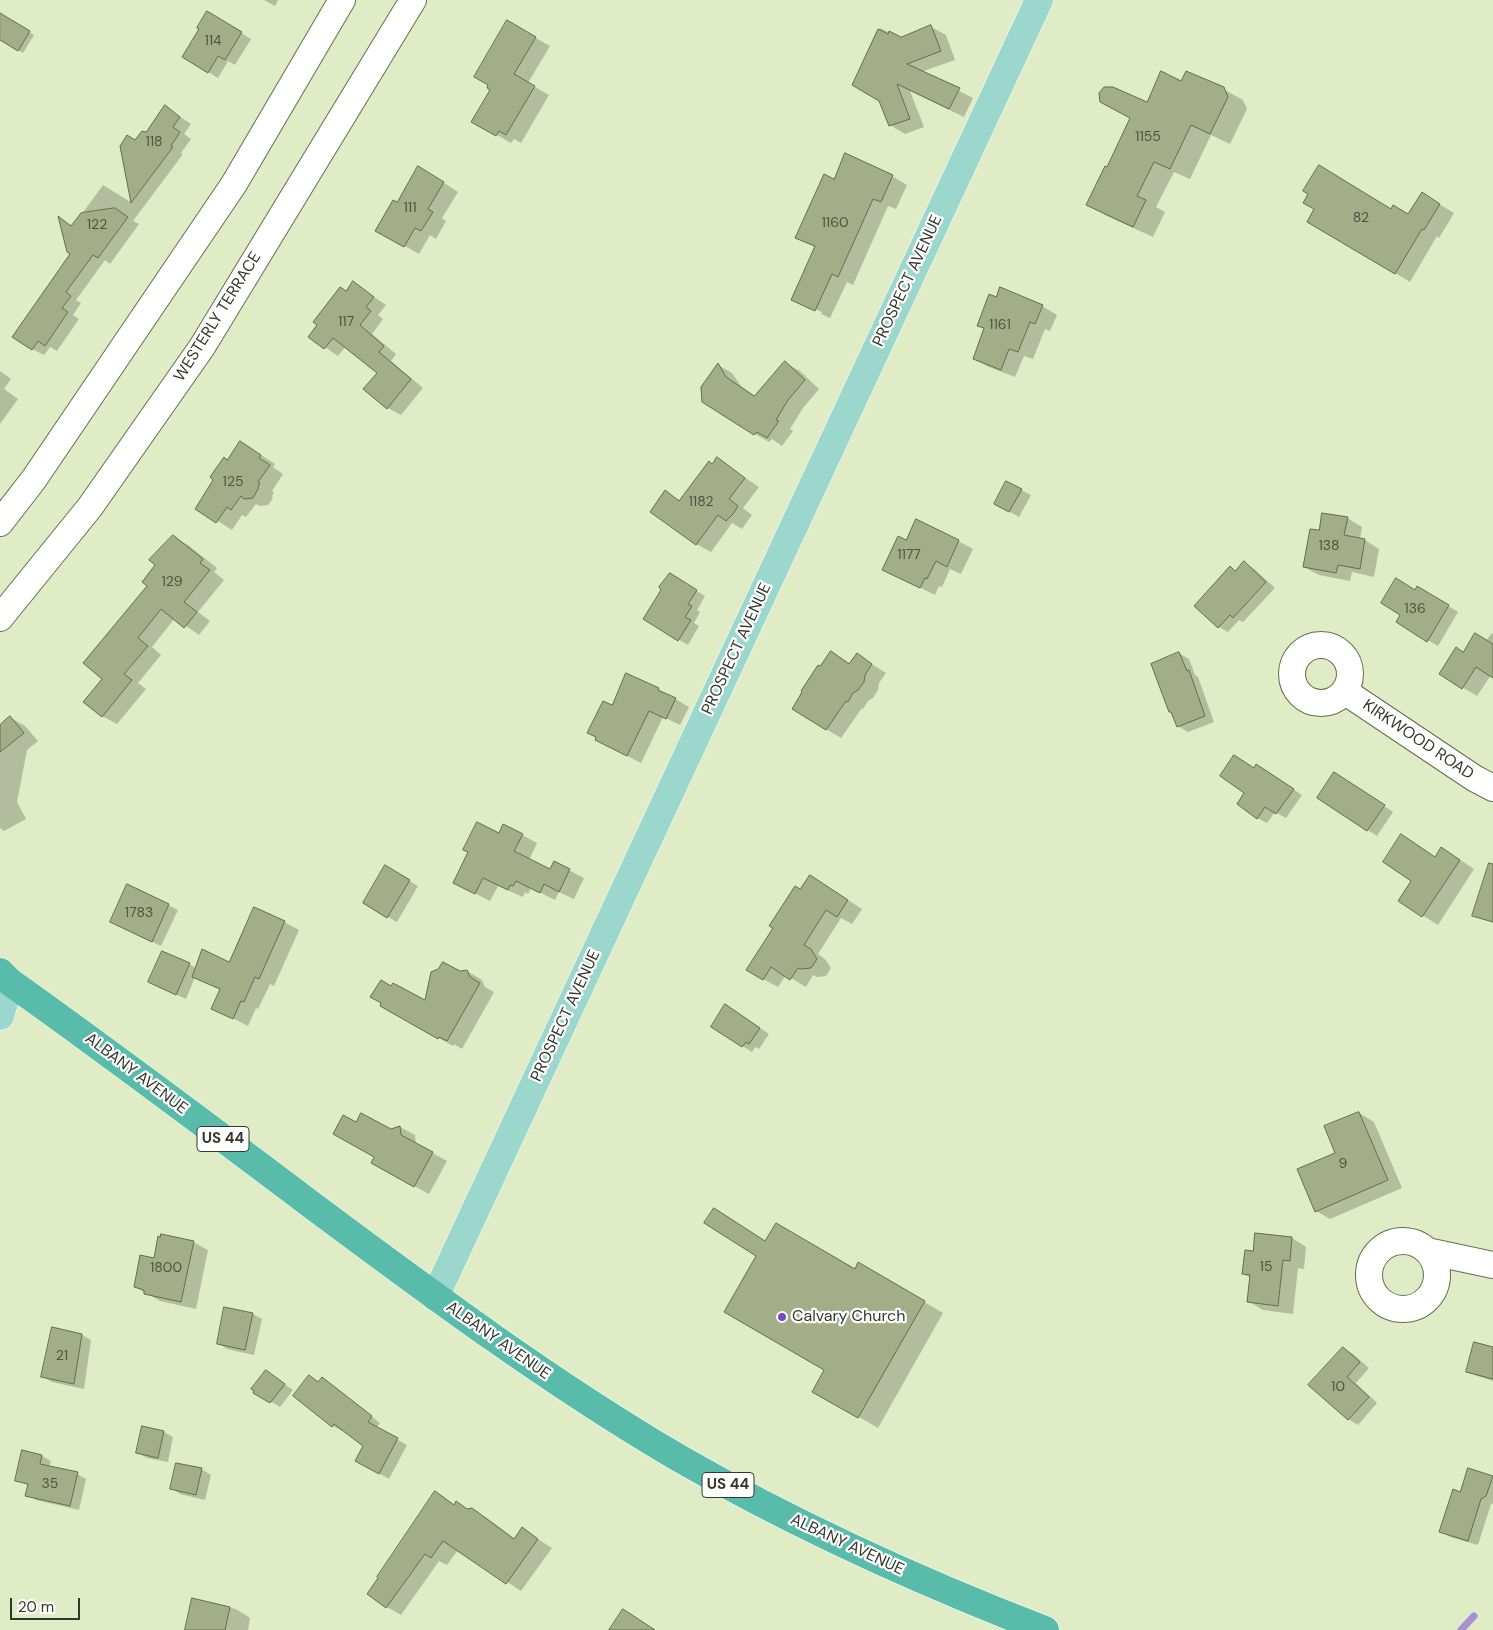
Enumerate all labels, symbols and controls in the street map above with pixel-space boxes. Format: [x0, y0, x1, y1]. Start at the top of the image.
house number: 114 [204, 33, 222, 49]
house number: 1155 [1135, 129, 1161, 145]
house number: 118 [145, 134, 163, 150]
house number: 111 [403, 200, 417, 216]
house number: 82 [1353, 210, 1369, 226]
street label: PROSPECT AVENUE [869, 212, 947, 350]
house number: 1160 [821, 215, 849, 231]
house number: 122 [87, 217, 107, 233]
street label: WESTERLY TERRACE [170, 249, 266, 385]
house number: 117 [338, 314, 354, 330]
house number: 1161 [989, 317, 1011, 333]
house number: 125 [223, 474, 243, 490]
house number: 1182 [688, 494, 714, 510]
house number: 138 [1318, 538, 1340, 554]
house number: 1177 [897, 547, 921, 563]
house number: 129 [161, 574, 183, 590]
street label: PROSPECT AVENUE [698, 580, 776, 718]
house number: 136 [1404, 601, 1426, 617]
street label: KIRKWOOD ROAD [1359, 696, 1477, 784]
house number: 1783 [125, 905, 153, 921]
street label: PROSPECT AVENUE [527, 947, 605, 1085]
street label: ALBANY AVENUE [81, 1029, 191, 1119]
road number: US 44 [197, 1126, 249, 1152]
house number: 9 [1339, 1156, 1347, 1172]
house number: 15 [1260, 1259, 1272, 1275]
house number: 1800 [150, 1260, 182, 1276]
street label: ALBANY AVENUE [442, 1298, 554, 1384]
place label: Calvary Church [792, 1307, 905, 1327]
marker: Calvary Church [776, 1311, 788, 1323]
house number: 21 [56, 1348, 68, 1364]
house number: 10 [1331, 1379, 1345, 1395]
road number: US 44 [702, 1472, 754, 1498]
house number: 35 [42, 1476, 58, 1492]
street label: ALBANY AVENUE [787, 1510, 907, 1580]
scale bar [12, 1588, 82, 1620]
text: 20 m [18, 1597, 54, 1617]

